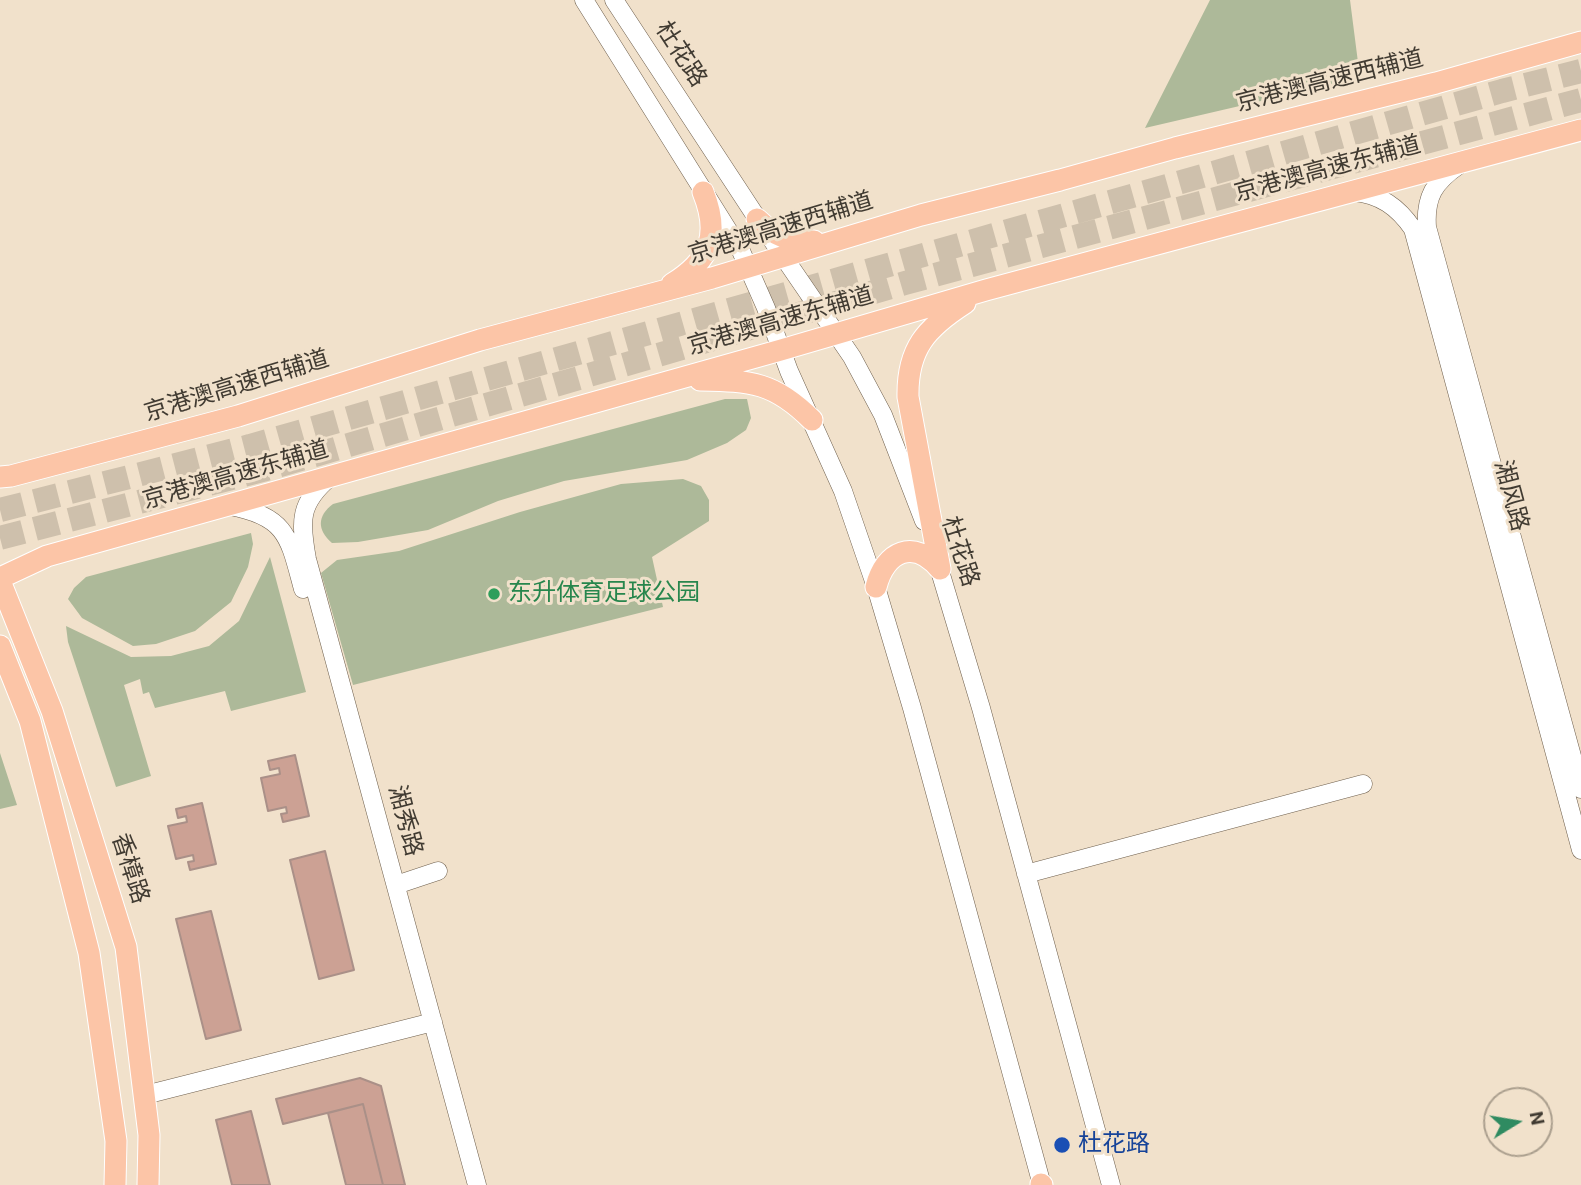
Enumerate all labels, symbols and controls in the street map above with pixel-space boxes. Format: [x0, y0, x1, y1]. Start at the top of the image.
street label: 杜花路 [648, 17, 712, 93]
street label: 京港澳高速西辅道 [1233, 45, 1427, 119]
street label: 京港澳高速东辅道 [1232, 131, 1424, 209]
street label: 京港澳高速西辅道 [685, 187, 877, 271]
street label: 京港澳高速东辅道 [685, 282, 877, 362]
street label: 京港澳高速西辅道 [141, 345, 333, 429]
street label: 京港澳高速东辅道 [140, 436, 332, 516]
street label: 湘风路 [1487, 457, 1533, 535]
street label: 杜花路 [934, 513, 984, 591]
place label: 东升体育足球公园 [508, 580, 700, 608]
marker: 东升体育足球公园 [486, 586, 502, 602]
street label: 湘秀路 [381, 782, 427, 860]
street label: 香樟路 [104, 830, 154, 908]
north arrow [1483, 1087, 1553, 1157]
text: N [1525, 1110, 1550, 1127]
place label: 杜花路 [1078, 1131, 1150, 1159]
marker: 杜花路 [1052, 1135, 1072, 1155]

